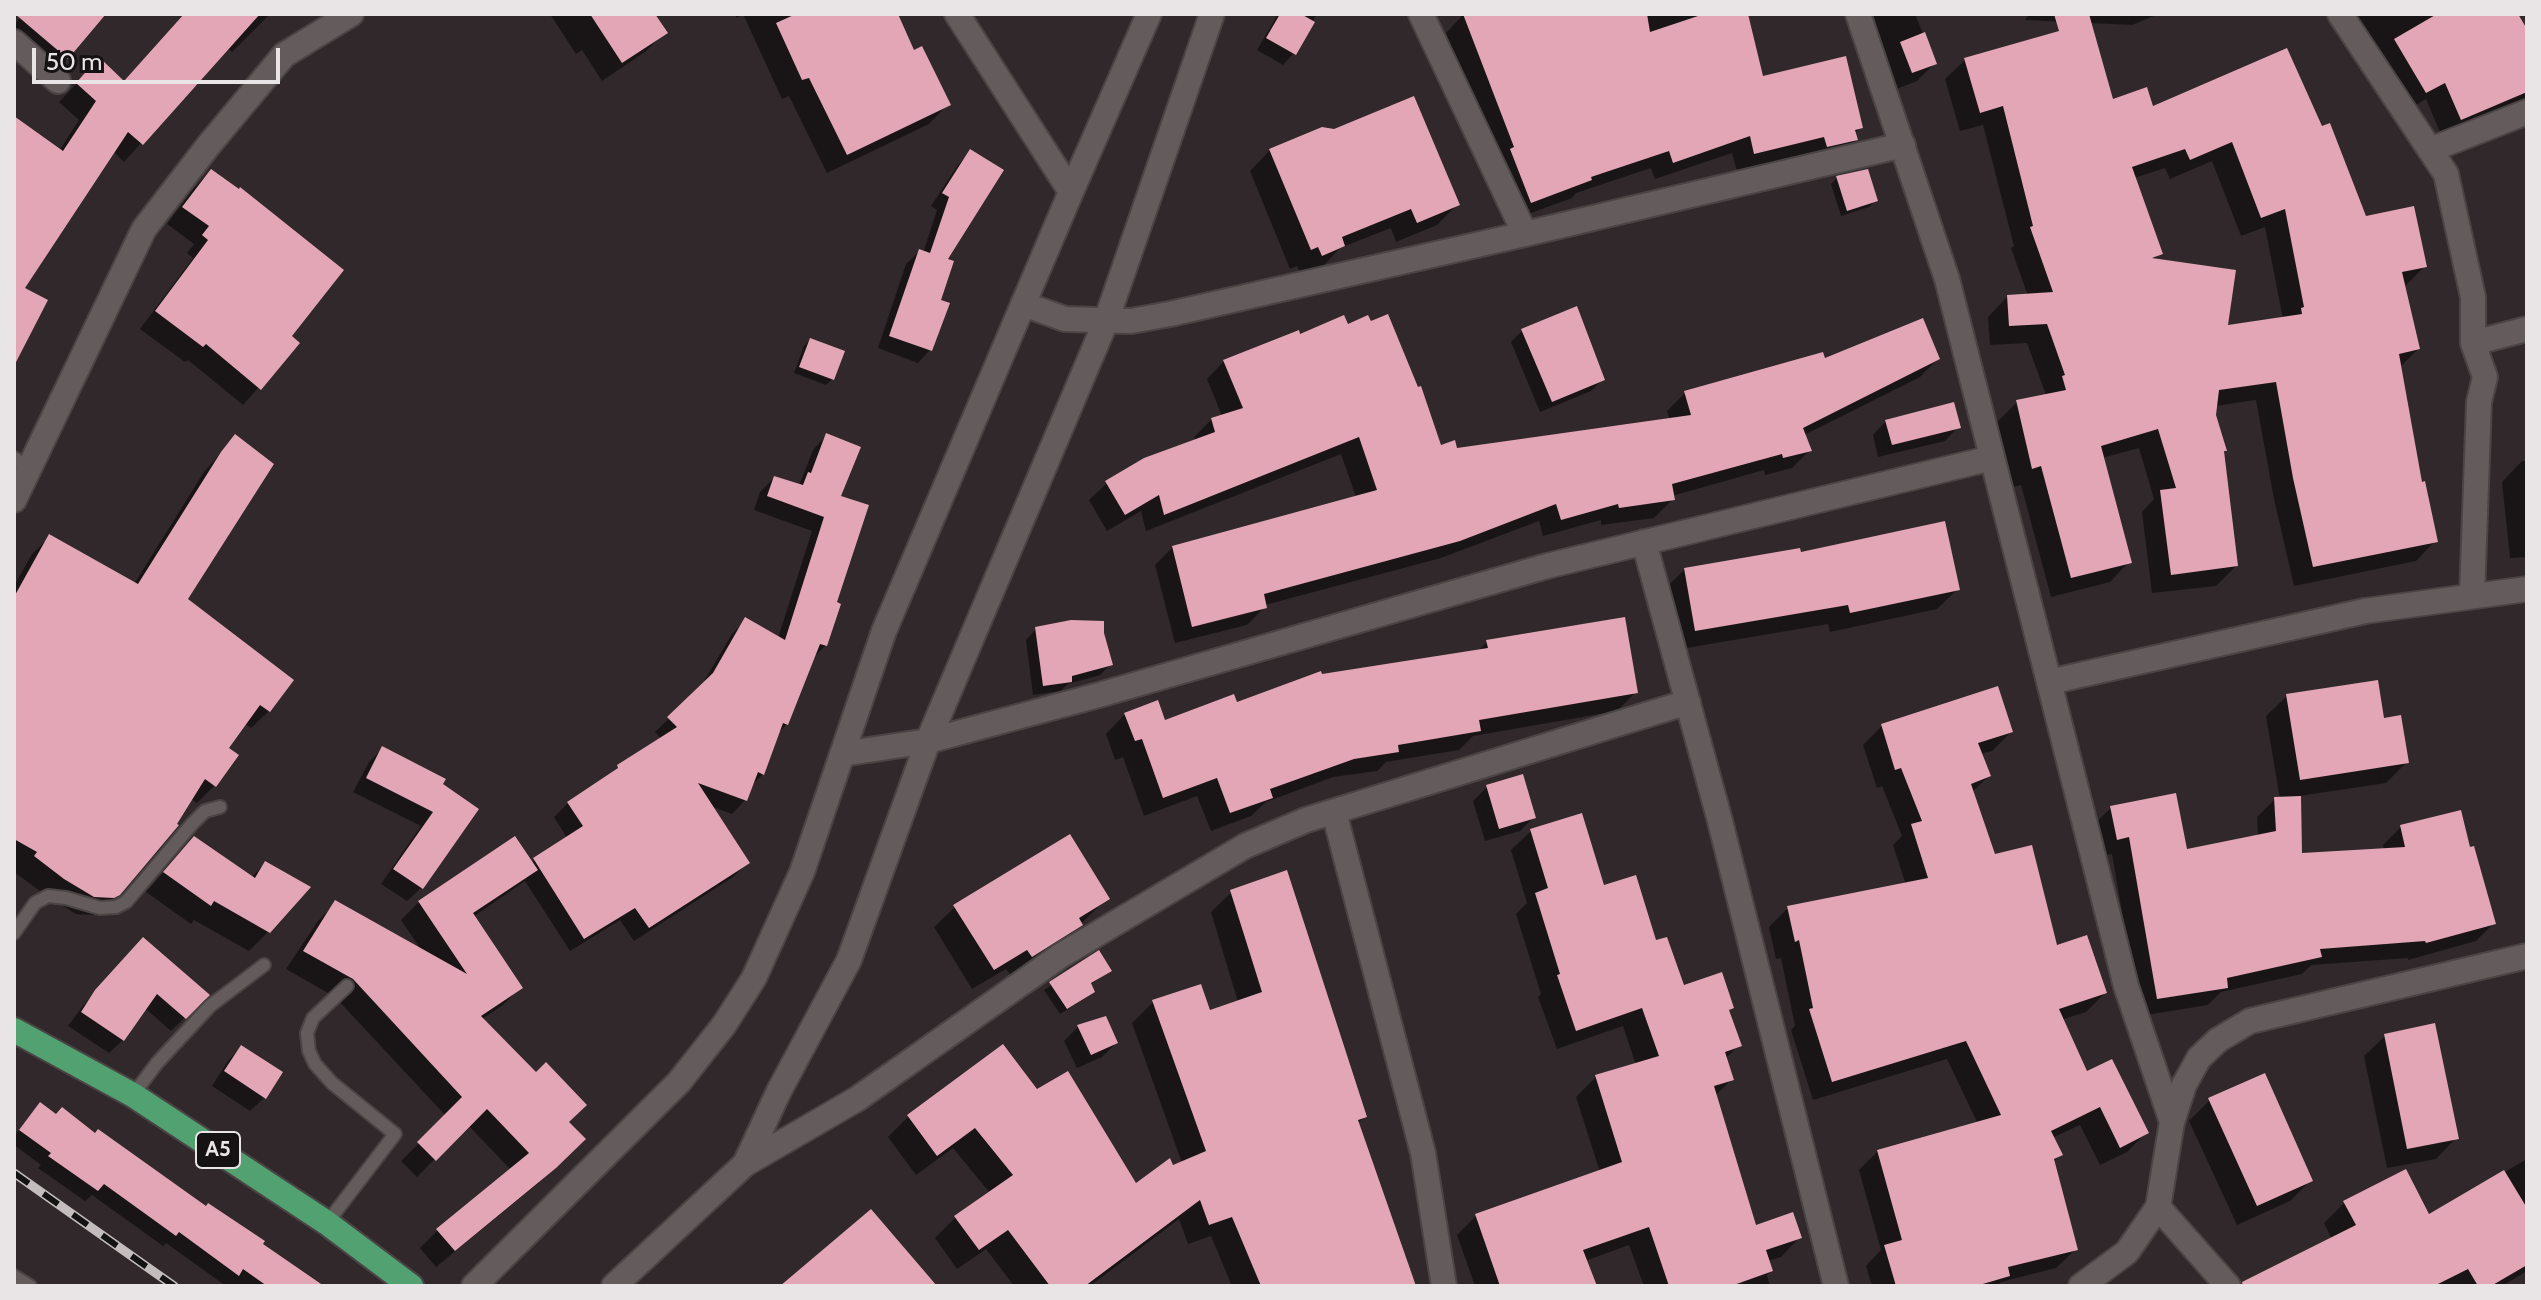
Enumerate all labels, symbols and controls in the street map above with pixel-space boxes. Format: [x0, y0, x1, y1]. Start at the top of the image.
scale bar [36, 32, 284, 82]
text: 50 m [46, 47, 102, 76]
road number: A5 [196, 1132, 240, 1168]

